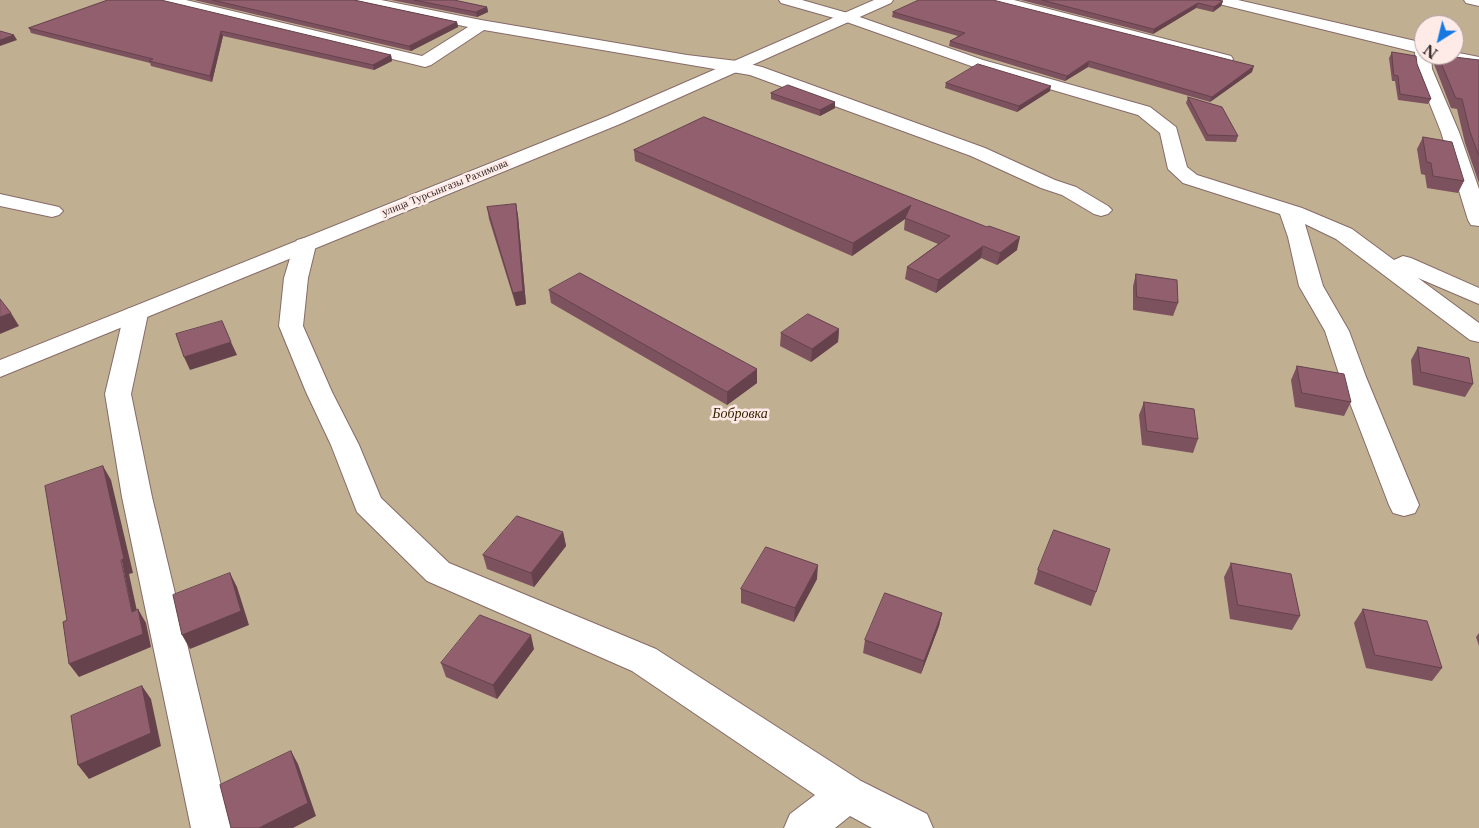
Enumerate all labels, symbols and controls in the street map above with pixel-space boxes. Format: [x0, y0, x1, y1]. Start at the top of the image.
north arrow [1414, 15, 1464, 65]
text: N [1420, 40, 1441, 62]
street label: улица Турсынгазы Рахимова [380, 157, 510, 219]
park label: Бобровка [712, 406, 768, 422]

